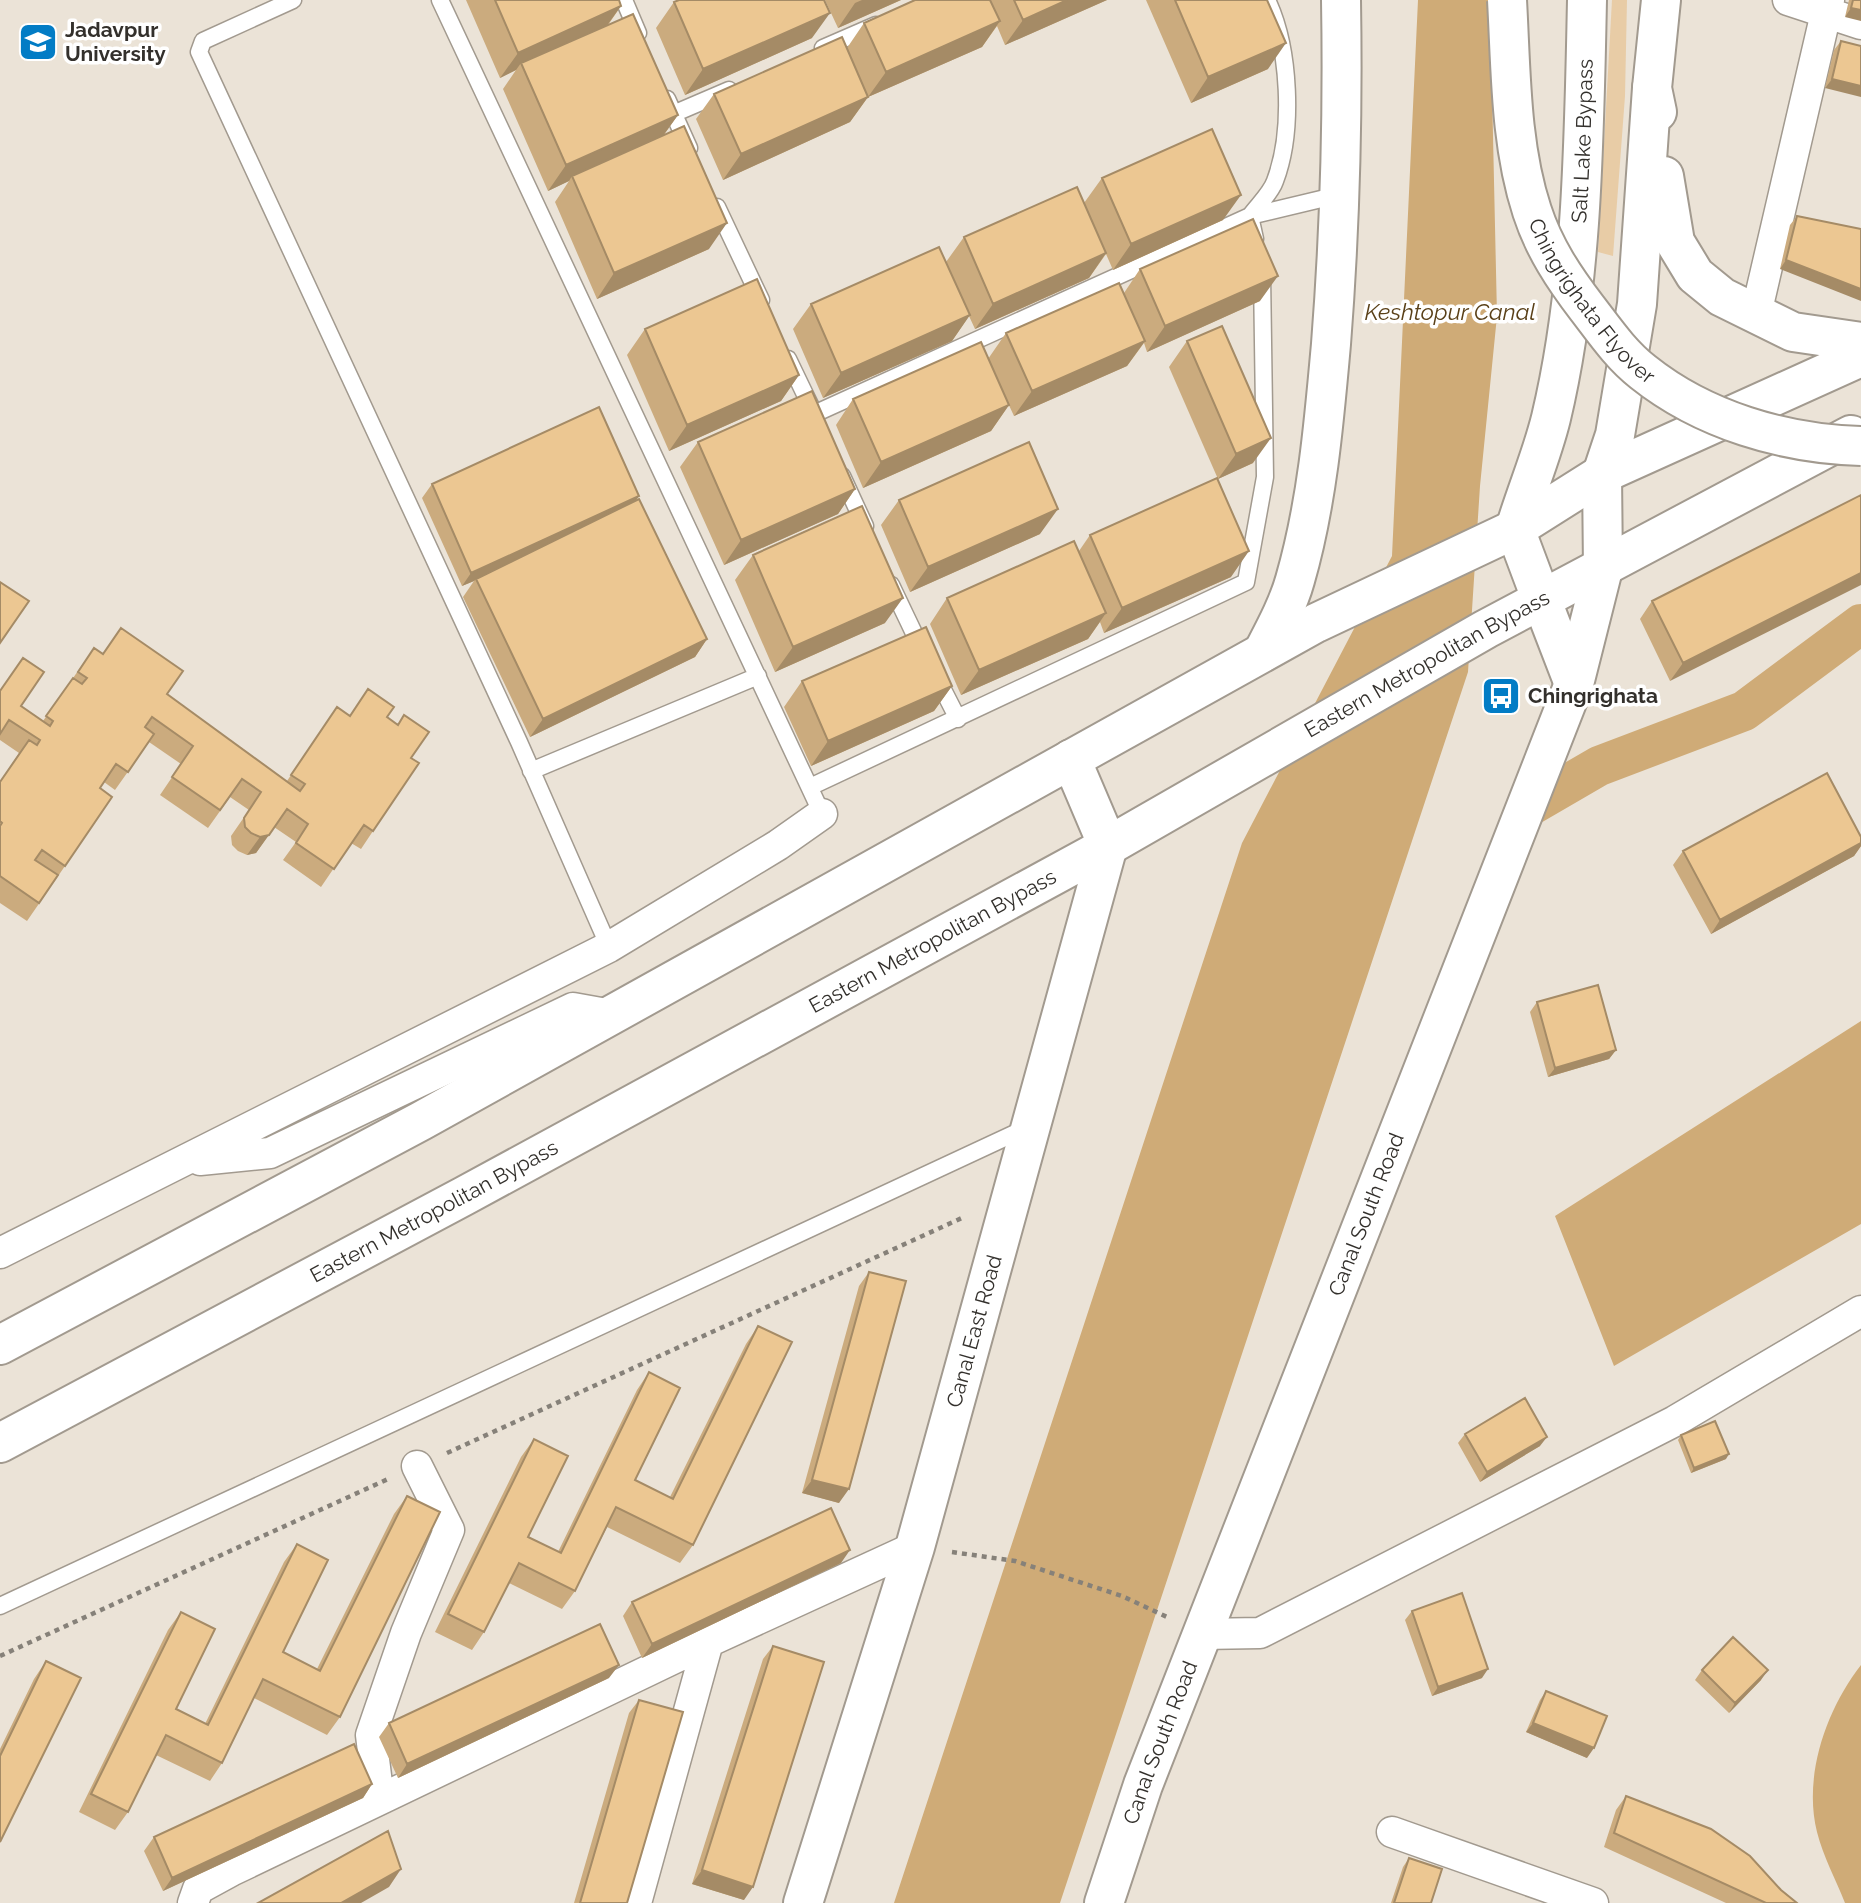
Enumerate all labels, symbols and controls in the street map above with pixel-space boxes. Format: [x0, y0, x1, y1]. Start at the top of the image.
place label: Jadavpur University [65, 17, 166, 66]
school or university icon: Jadavpur University [17, 21, 59, 63]
street label: Salt Lake Bypass [1566, 59, 1598, 224]
street label: Chingrighata Flyover [1524, 215, 1661, 389]
water label: Keshtopur Canal [1365, 298, 1535, 325]
street label: Eastern Metropolitan Bypass [1300, 585, 1554, 743]
bus stop icon: Chingrighata [1480, 675, 1522, 717]
place label: Chingrighata [1528, 683, 1658, 708]
street label: Eastern Metropolitan Bypass [805, 864, 1060, 1018]
street label: Canal South Road [1323, 1129, 1409, 1299]
street label: Eastern Metropolitan Bypass [306, 1134, 562, 1288]
street label: Canal East Road [941, 1252, 1007, 1410]
street label: Canal South Road [1118, 1657, 1202, 1827]

